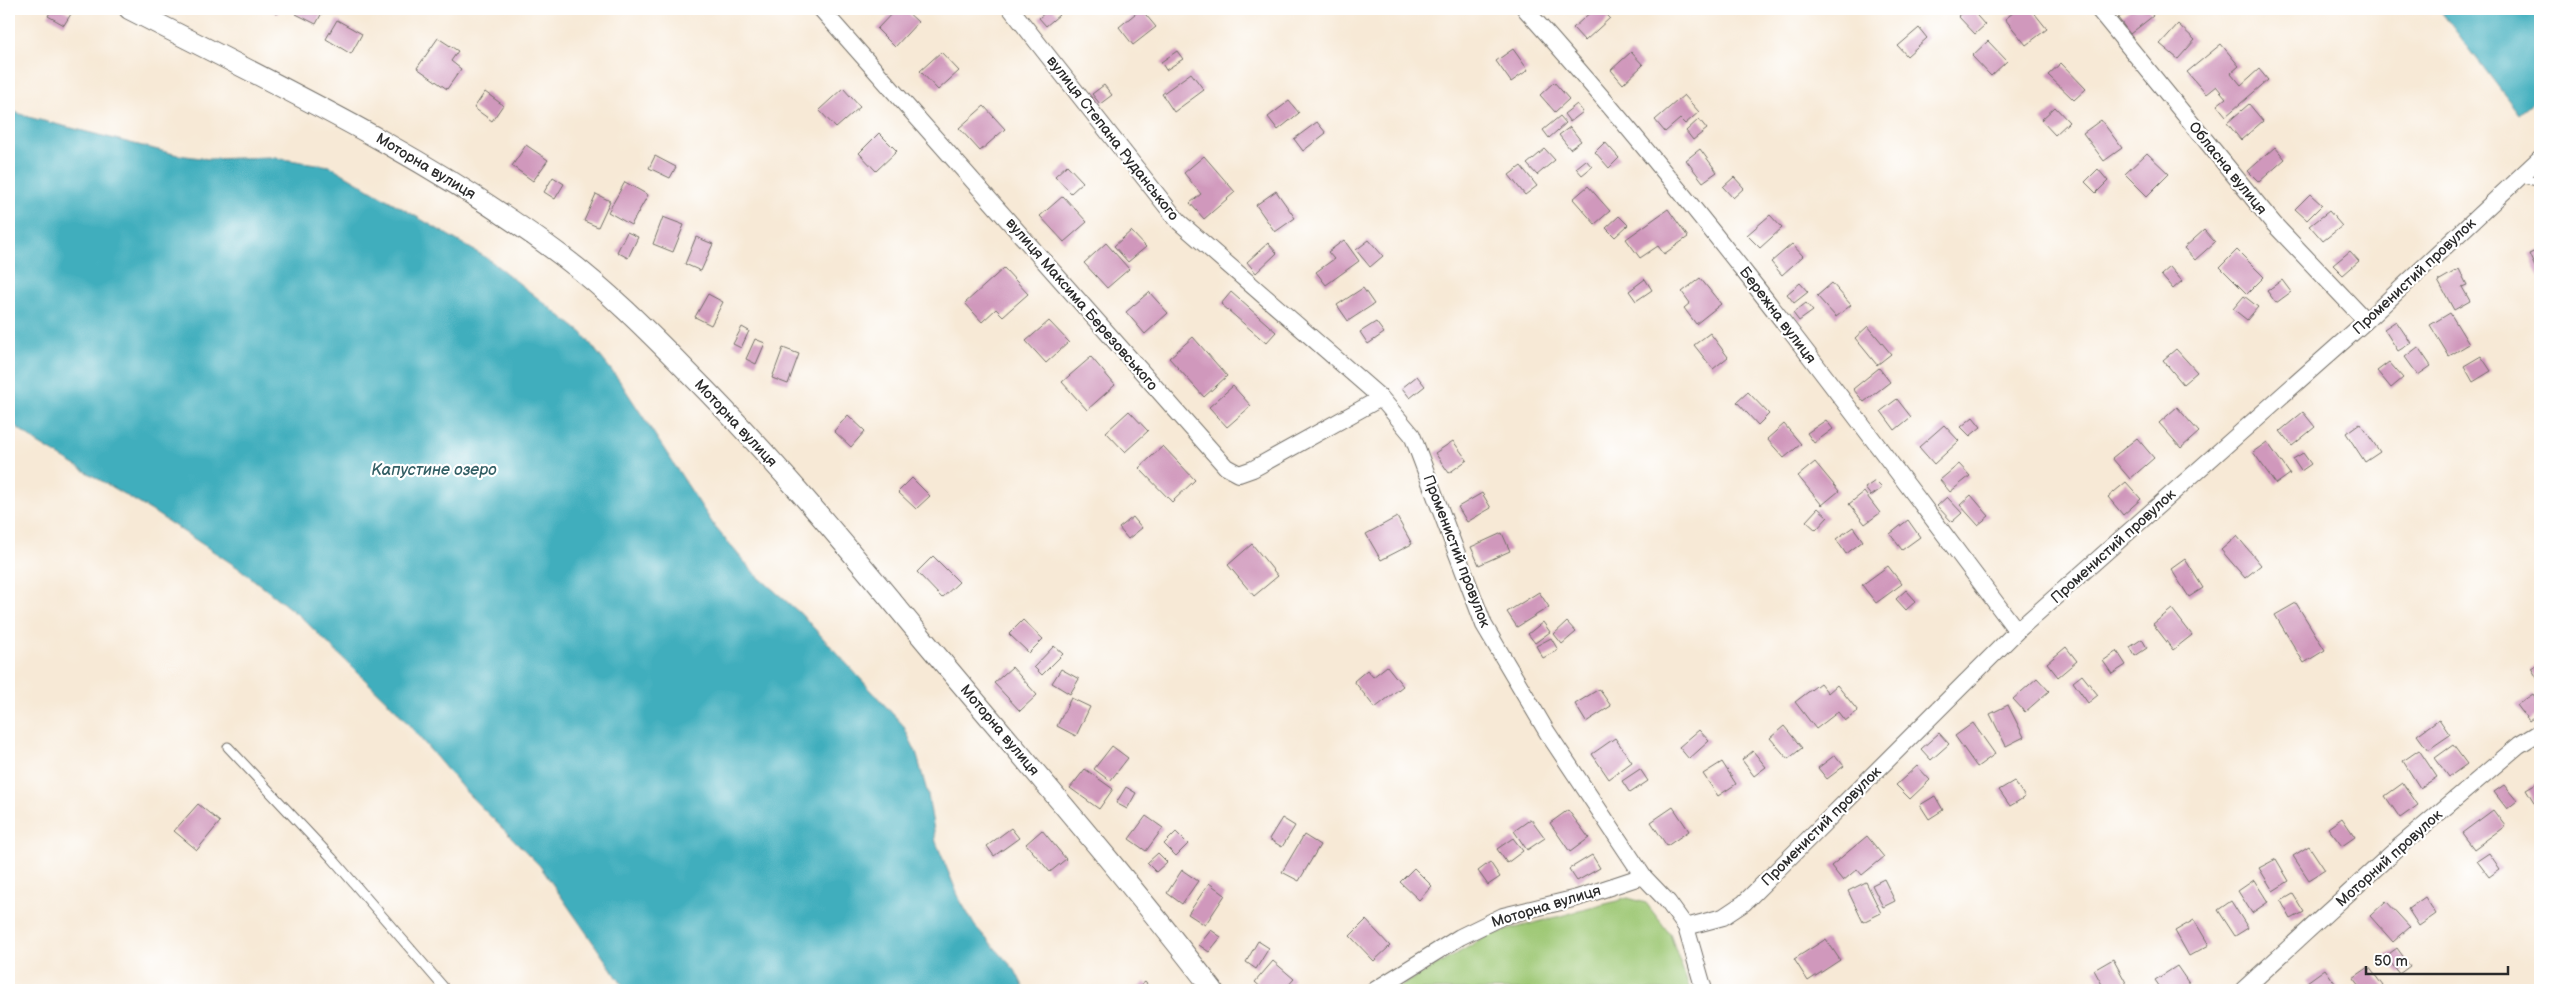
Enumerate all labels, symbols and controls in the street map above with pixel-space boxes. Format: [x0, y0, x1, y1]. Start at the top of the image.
street label: вулиця Степана Руданського [1042, 52, 1183, 225]
street label: Обласна вулиця [2184, 118, 2271, 219]
street label: Моторна вулиця [372, 129, 479, 204]
street label: вулиця Максима Березовського [1001, 214, 1162, 395]
street label: Променистий провулок [2349, 214, 2480, 339]
street label: Бережна вулиця [1735, 263, 1820, 367]
street label: Моторна вулиця [690, 375, 781, 471]
water label: Капустине озеро [371, 461, 497, 480]
street label: Променистий провулок [1419, 472, 1494, 630]
street label: Променистий провулок [2047, 485, 2180, 608]
street label: Моторна вулиця [956, 681, 1043, 780]
street label: Променистий провулок [1757, 762, 1885, 890]
street label: Моторний провулок [2332, 806, 2446, 911]
street label: Моторна вулиця [1489, 881, 1603, 932]
scale bar [2366, 944, 2509, 976]
text: 50 m [2374, 952, 2408, 971]

